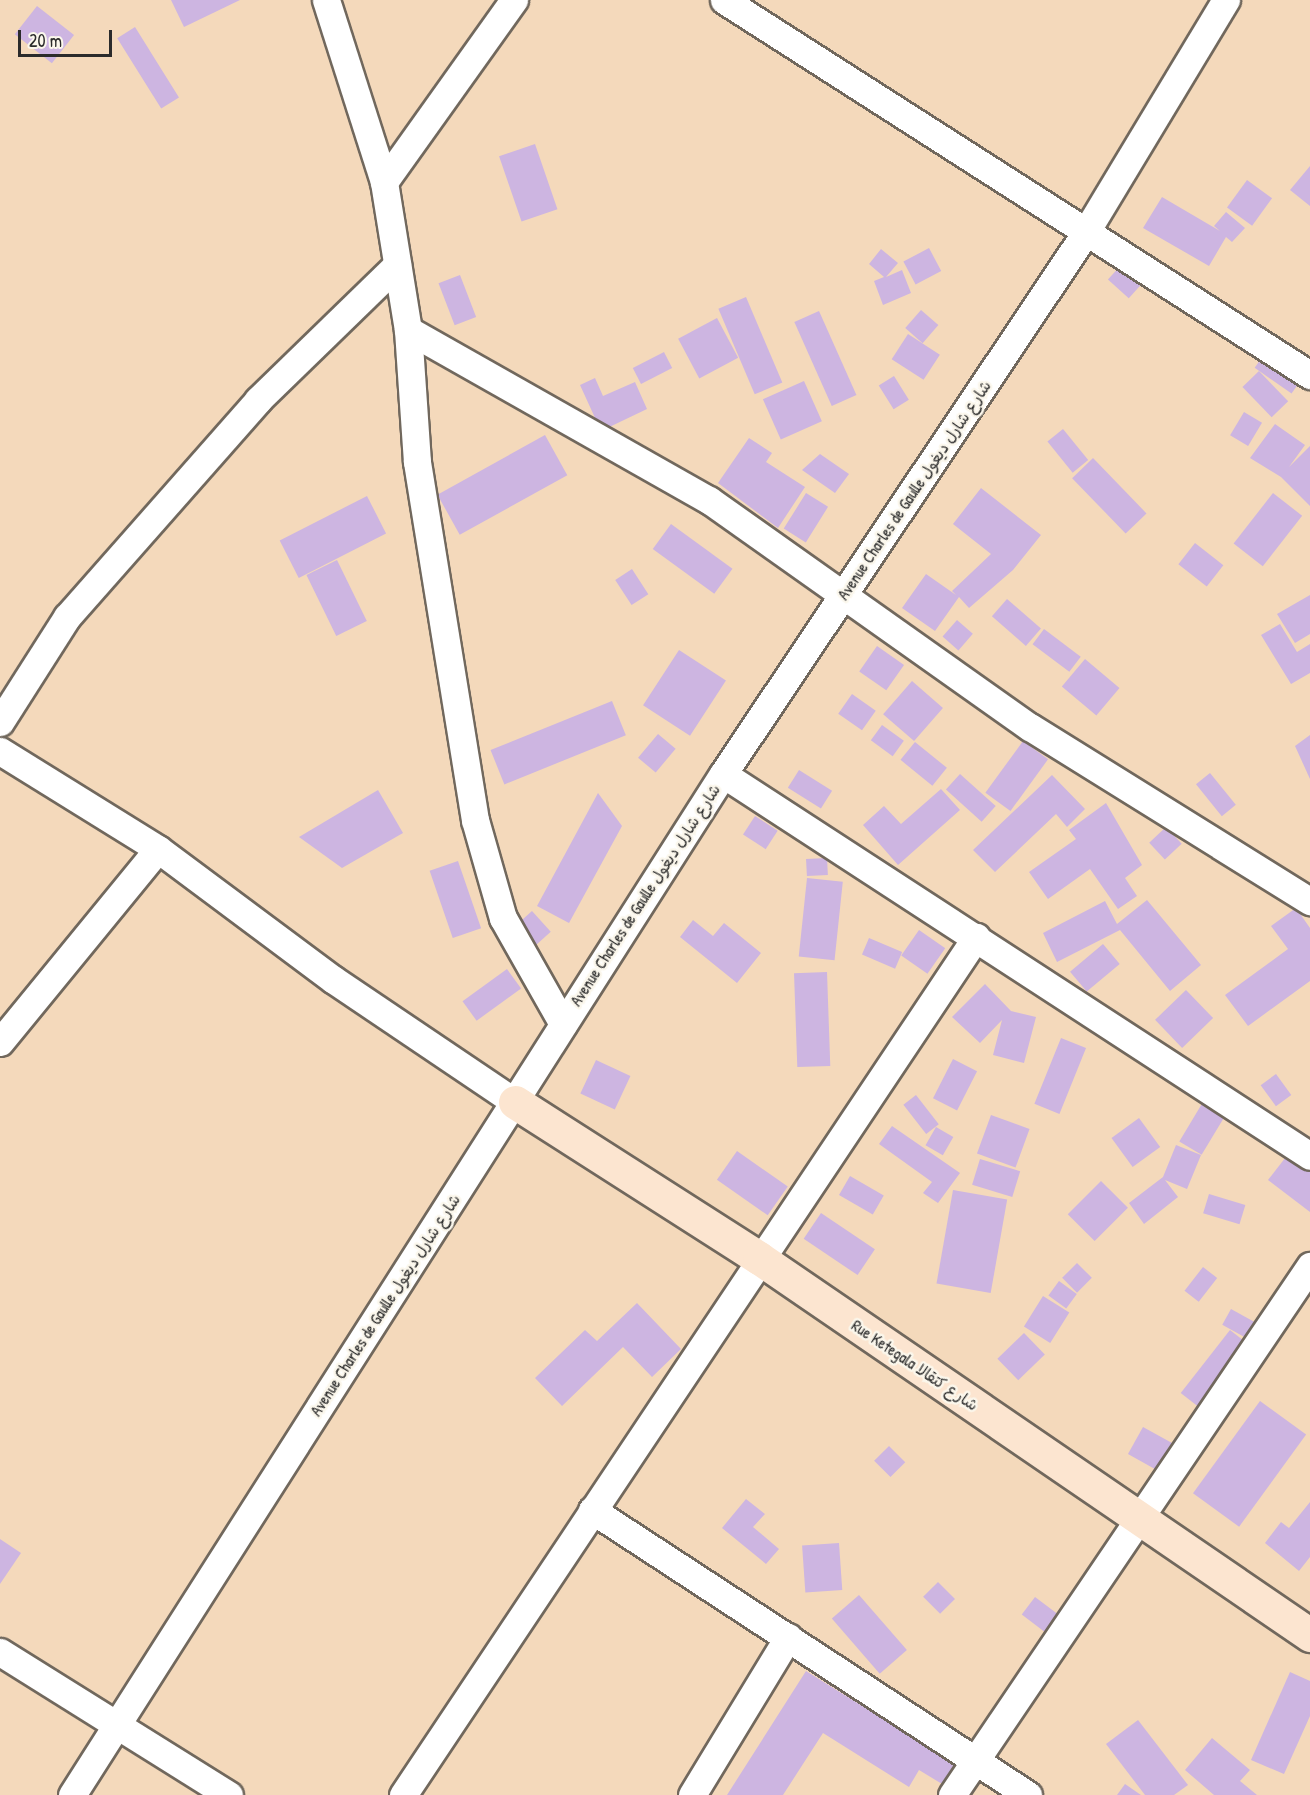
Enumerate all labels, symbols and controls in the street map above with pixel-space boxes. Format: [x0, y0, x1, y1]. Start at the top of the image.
scale bar [21, 18, 116, 56]
text: 20 m [29, 28, 62, 53]
street label: Avenue Charles de Gaulle شارع شارل ديغول [833, 377, 995, 603]
street label: Avenue Charles de Gaulle شارع شارل ديغول [566, 780, 724, 1010]
street label: Avenue Charles de Gaulle شارع شارل ديغول [306, 1190, 464, 1420]
street label: Rue Ketegala شارع كتقالا [848, 1316, 982, 1414]

